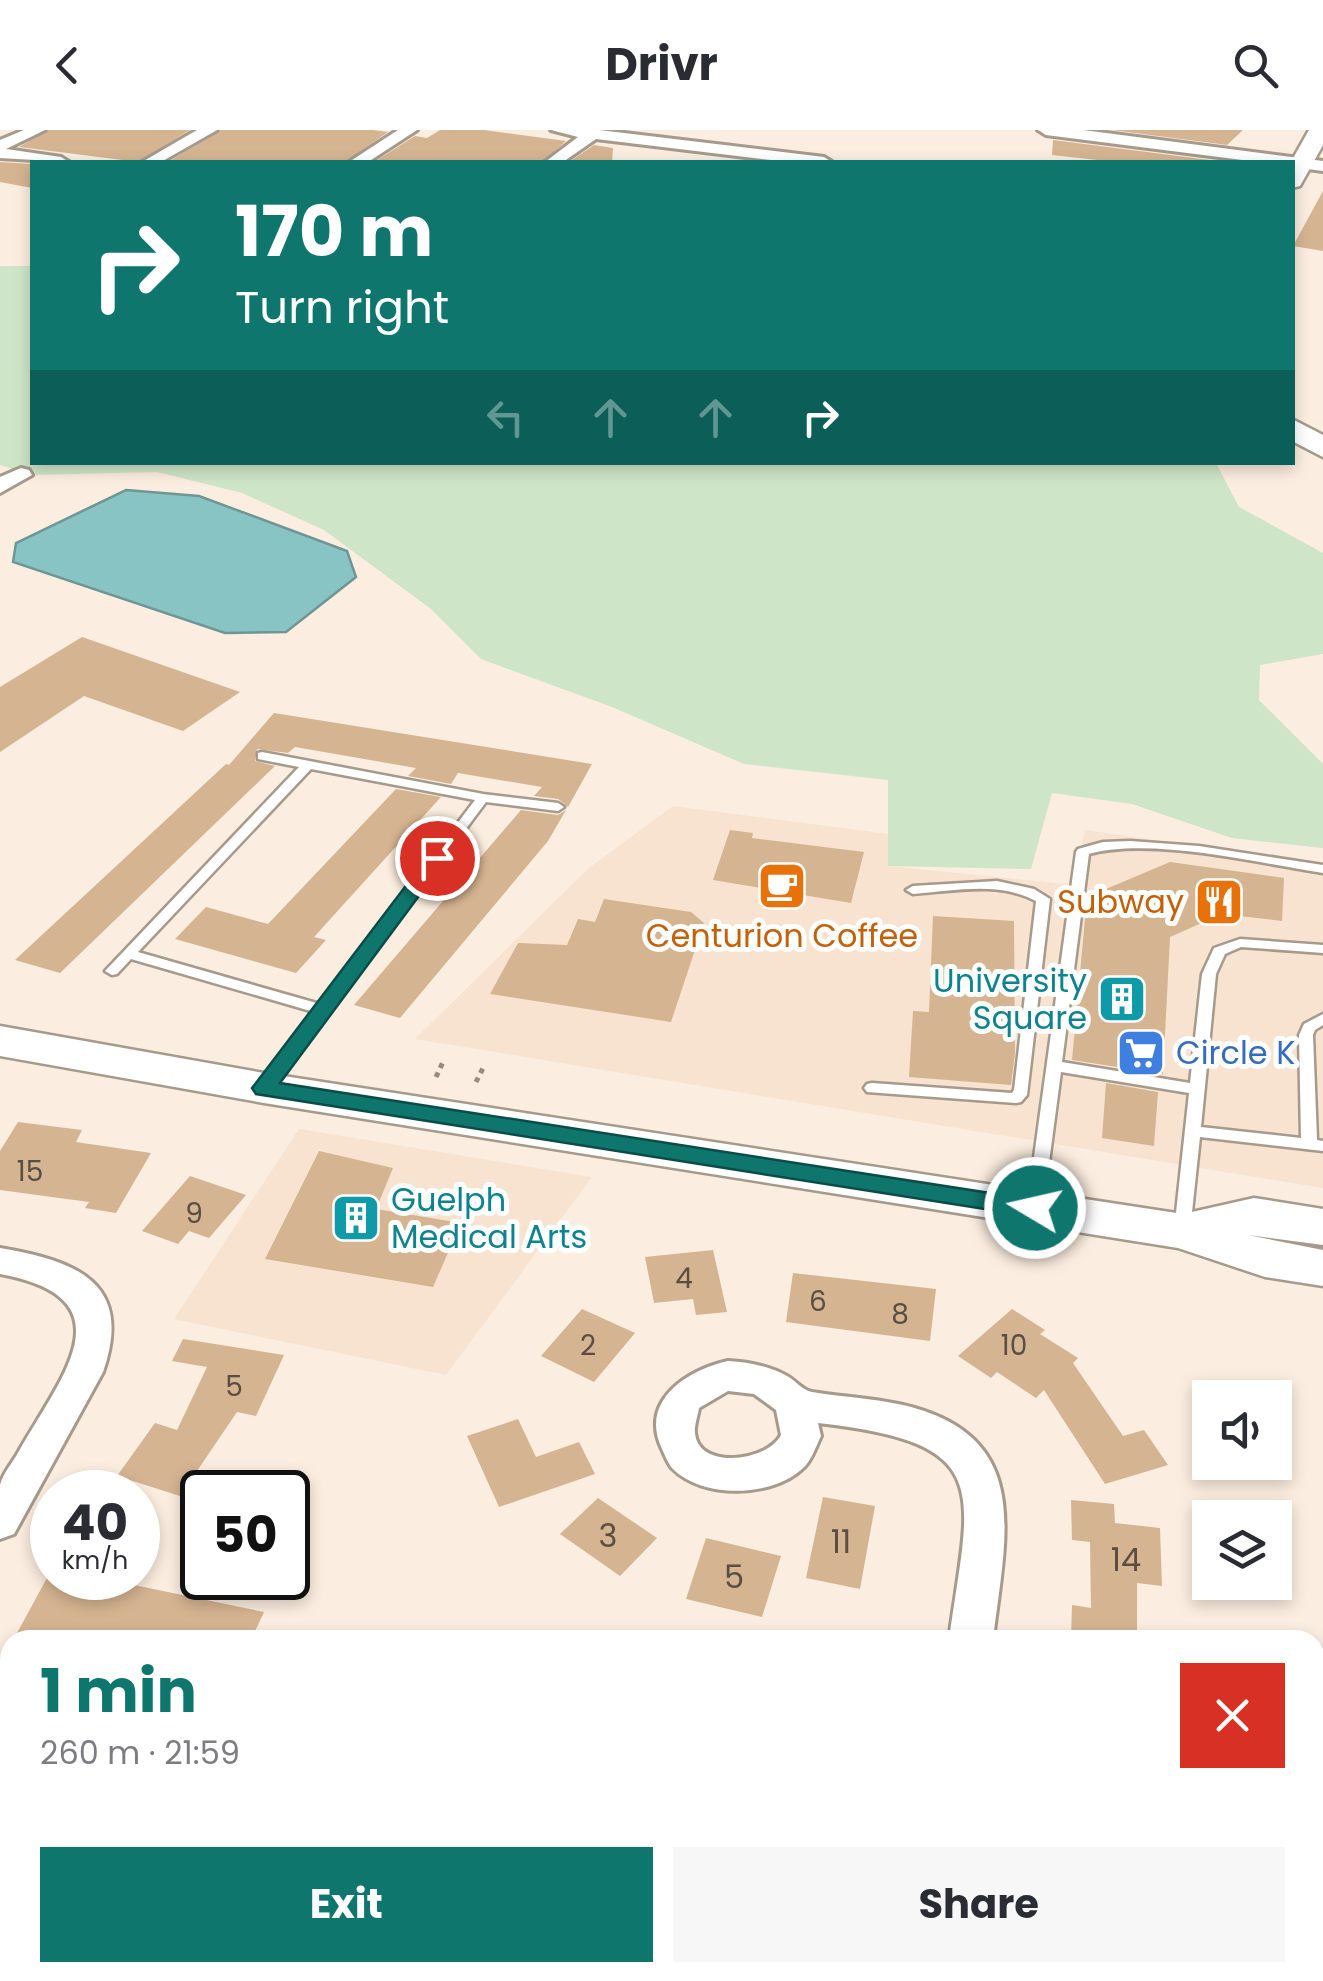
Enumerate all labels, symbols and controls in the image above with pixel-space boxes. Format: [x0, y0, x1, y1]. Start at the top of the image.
text: Drivr [605, 33, 718, 96]
icon: back [40, 38, 95, 93]
icon: search [1228, 38, 1283, 93]
text: 170 m [235, 182, 433, 281]
icon: right [70, 200, 200, 330]
text: Turn right [235, 276, 449, 339]
icon: left [478, 390, 533, 445]
icon: ahead [583, 390, 638, 445]
icon: ahead [688, 390, 743, 445]
icon: right [793, 390, 848, 445]
pin [395, 816, 480, 901]
icon: arrive [410, 831, 465, 886]
cafe icon: Centurion Coffee [756, 860, 808, 912]
restaurant icon: Subway [1193, 876, 1245, 928]
place label: Subway [1057, 879, 1184, 924]
place label: Centurion Coffee [646, 913, 918, 958]
place label: University Square [933, 958, 1087, 1040]
building icon: University Square [1096, 973, 1148, 1025]
supermarket icon: Circle K [1115, 1027, 1167, 1079]
place label: Circle K [1176, 1030, 1295, 1075]
house number: 15 [17, 1152, 43, 1191]
position arrow [983, 1156, 1087, 1260]
place label: Guelph Medical Arts [391, 1177, 587, 1259]
building icon: Guelph Medical Arts [330, 1192, 382, 1244]
house number: 9 [185, 1194, 203, 1233]
house number: 4 [675, 1259, 693, 1298]
house number: 6 [809, 1282, 827, 1321]
house number: 8 [891, 1295, 909, 1334]
house number: 2 [580, 1326, 596, 1365]
house number: 10 [1001, 1326, 1027, 1365]
house number: 5 [225, 1367, 243, 1406]
map controls [1192, 1380, 1292, 1600]
button: sound [1192, 1380, 1292, 1480]
speed limit sign: 50 [180, 1470, 310, 1600]
text: 40 [62, 1487, 128, 1558]
button: layers [1192, 1500, 1292, 1600]
house number: 3 [599, 1513, 617, 1558]
house number: 11 [831, 1519, 851, 1564]
house number: 14 [1111, 1537, 1141, 1582]
text: km/h [62, 1543, 128, 1578]
house number: 5 [724, 1554, 744, 1599]
text: 1 min [40, 1649, 197, 1733]
button: close [1180, 1663, 1285, 1768]
text: 260 m · 21:59 [40, 1730, 240, 1775]
button: Exit [40, 1847, 653, 1962]
button: Share [673, 1847, 1285, 1962]

